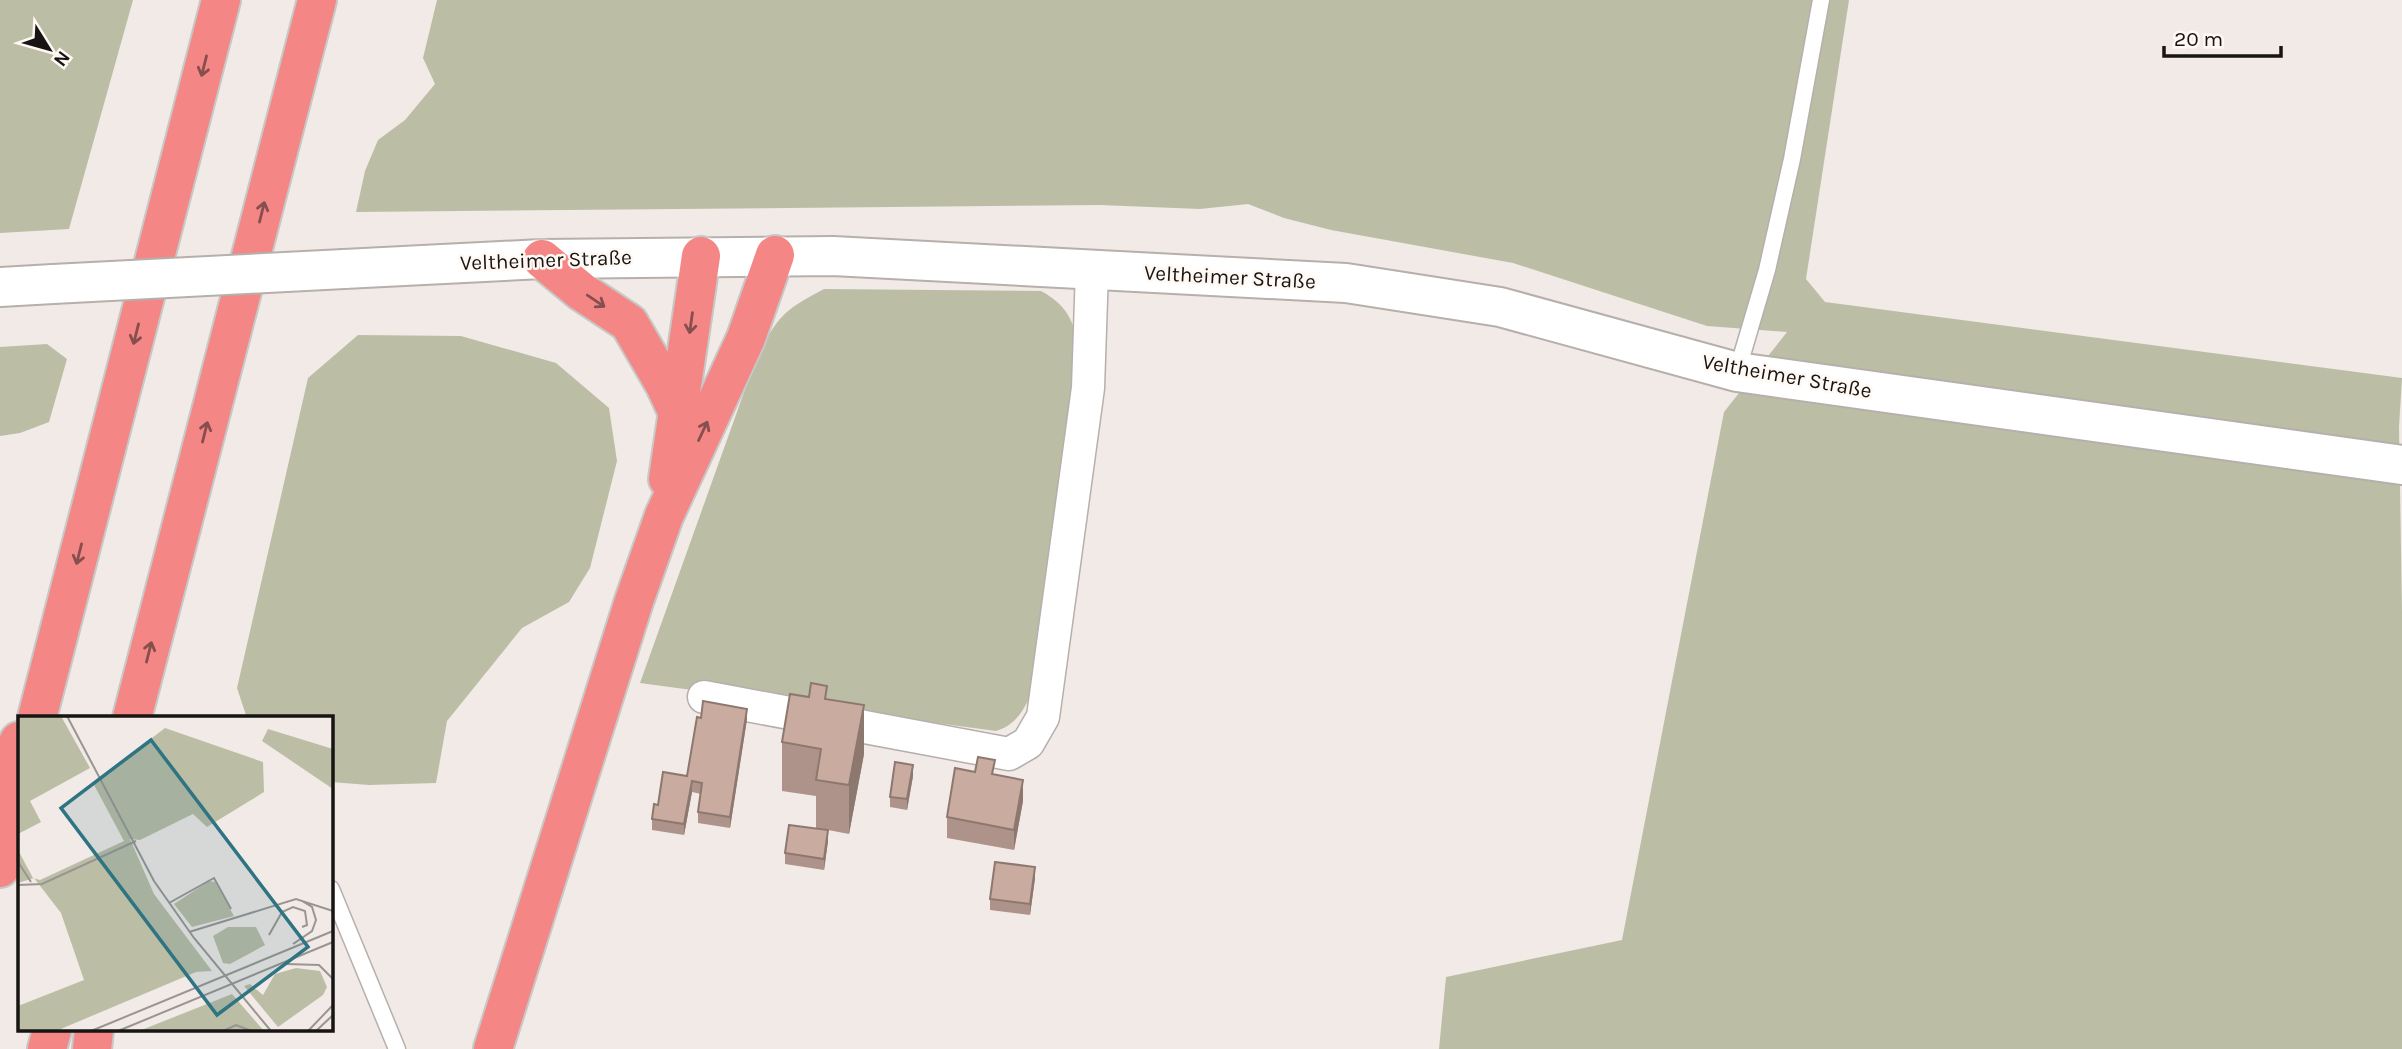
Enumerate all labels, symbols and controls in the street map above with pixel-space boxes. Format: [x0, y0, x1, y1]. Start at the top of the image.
north arrow [14, 14, 84, 84]
scale bar [2164, 14, 2281, 58]
text: 20 m [2174, 27, 2223, 51]
text: N [49, 47, 75, 71]
one-way arrow [197, 54, 210, 77]
one-way arrow [256, 201, 269, 223]
street label: Veltheimer Straße [460, 245, 632, 275]
street label: Veltheimer Straße [1144, 261, 1316, 293]
one-way arrow [586, 294, 605, 308]
one-way arrow [684, 311, 697, 334]
one-way arrow [129, 322, 142, 345]
street label: Veltheimer Straße [1700, 349, 1874, 403]
one-way arrow [200, 421, 213, 443]
one-way arrow [697, 421, 710, 442]
one-way arrow [72, 543, 85, 565]
one-way arrow [143, 641, 156, 664]
inset map [18, 716, 332, 1032]

